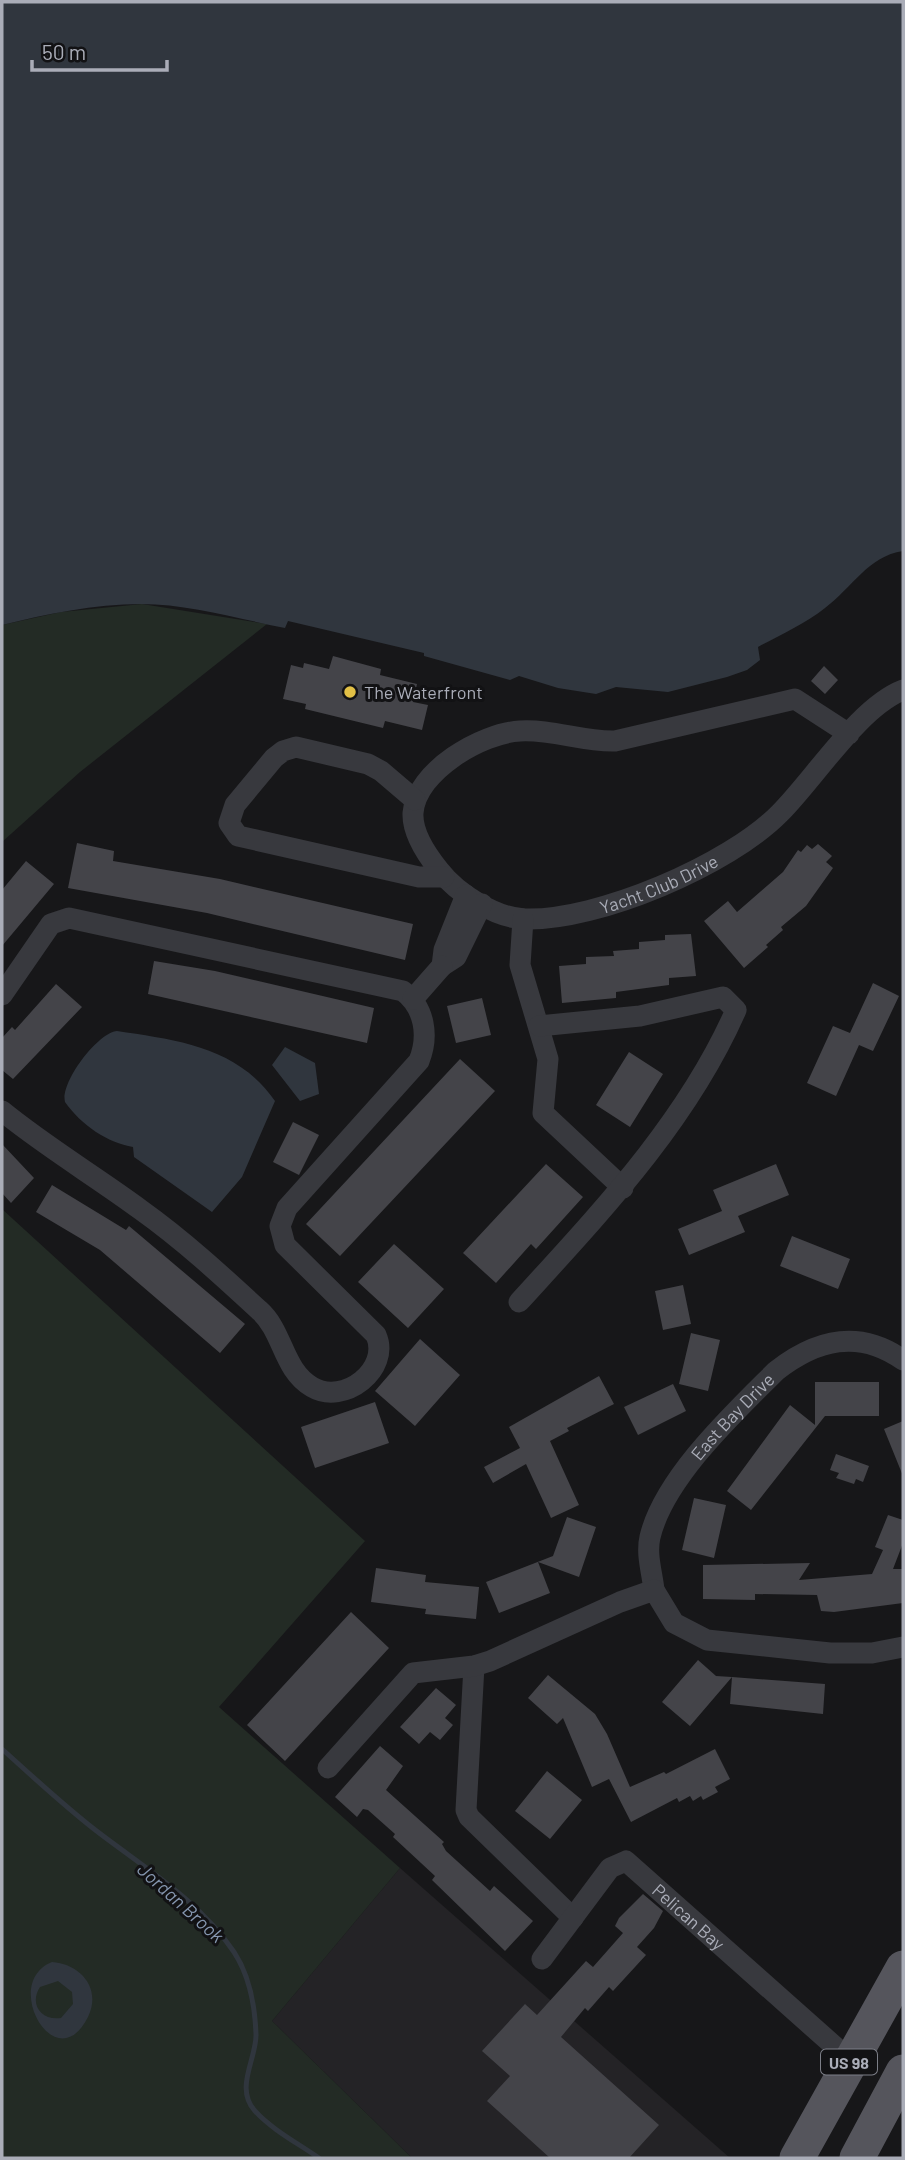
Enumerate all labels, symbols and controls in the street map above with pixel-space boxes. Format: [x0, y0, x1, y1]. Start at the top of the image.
scale bar [32, 28, 166, 72]
text: 50 m [42, 39, 86, 64]
place label: The Waterfront [364, 681, 483, 703]
marker: The Waterfront [342, 684, 358, 700]
street label: Yacht Club Drive [597, 850, 722, 918]
street label: East Bay Drive [686, 1368, 779, 1464]
water label: Jordan Brook [133, 1857, 230, 1947]
street label: Pelican Bay [648, 1879, 729, 1955]
road number: US 98 [821, 2050, 877, 2074]

